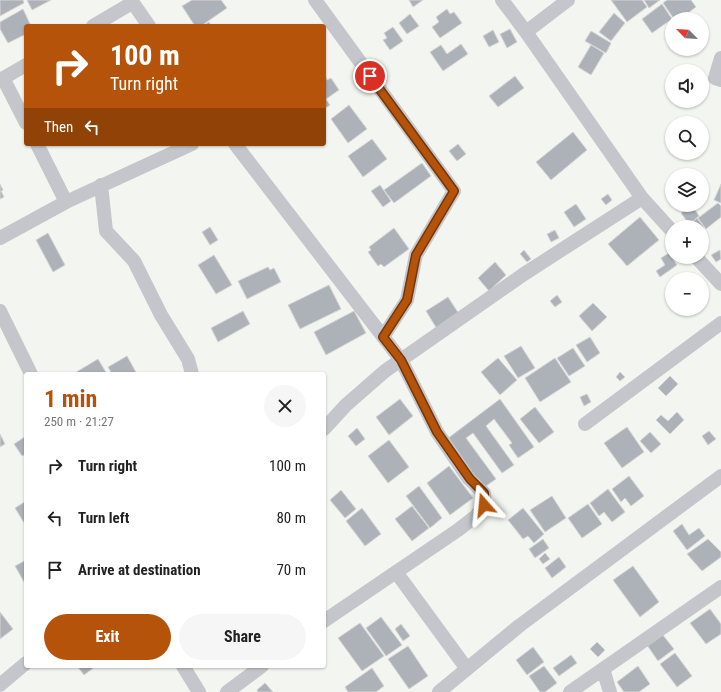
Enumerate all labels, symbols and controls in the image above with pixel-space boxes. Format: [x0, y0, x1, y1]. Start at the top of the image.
north arrow [665, 12, 709, 56]
map controls [665, 12, 709, 316]
text: 100 m [110, 39, 180, 72]
icon: right [44, 40, 96, 92]
pin [353, 59, 387, 93]
button: sound [665, 64, 709, 108]
icon: arrive [359, 65, 381, 87]
text: Turn right [110, 73, 178, 94]
icon: left [81, 116, 103, 138]
button: search [665, 116, 709, 160]
text: Then [44, 118, 73, 136]
button: layers [665, 168, 709, 212]
button: + [665, 220, 709, 264]
button: − [665, 272, 709, 316]
text: 1 min [44, 385, 97, 413]
button: close [264, 385, 306, 427]
text: 250 m · 21:27 [44, 414, 114, 429]
icon: right [44, 455, 66, 477]
text: Turn right [78, 457, 137, 475]
text: 100 m [269, 457, 306, 475]
position arrow [463, 484, 505, 526]
icon: left [44, 507, 66, 529]
text: Turn left [78, 509, 129, 527]
text: 80 m [276, 509, 306, 527]
icon: arrive [44, 559, 66, 581]
text: Arrive at destination [78, 561, 201, 579]
text: 70 m [276, 561, 306, 579]
button: Exit [44, 614, 171, 660]
button: Share [179, 614, 306, 660]

